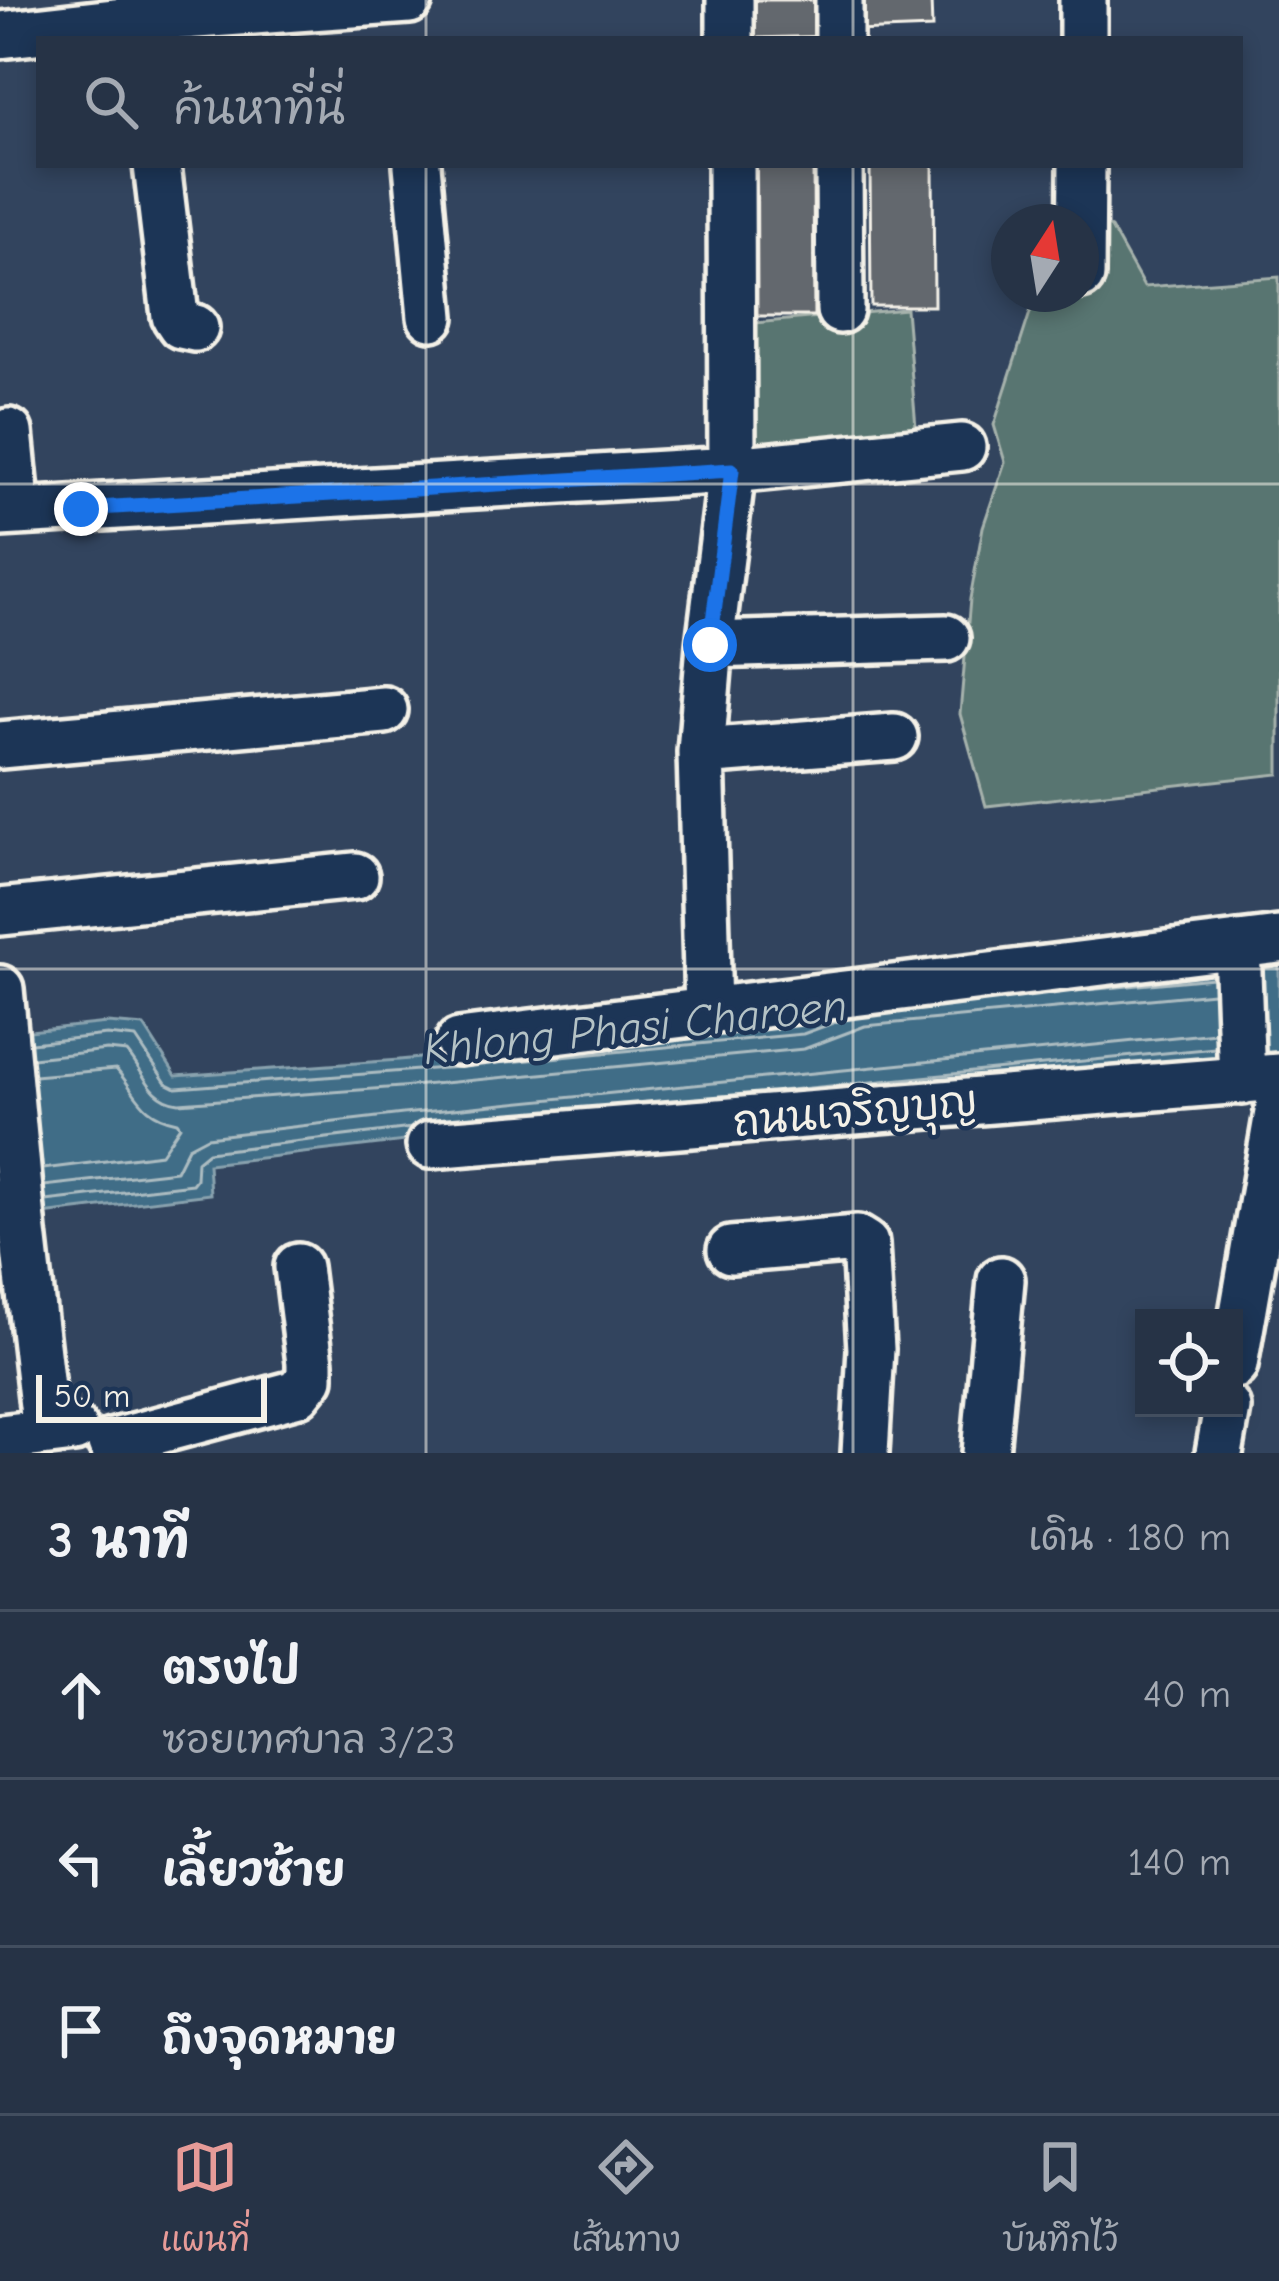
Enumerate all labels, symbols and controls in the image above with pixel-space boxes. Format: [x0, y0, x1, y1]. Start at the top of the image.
search box [36, 36, 1243, 168]
icon: search [78, 69, 144, 135]
text: ค้นหาที่นี่ [174, 83, 345, 135]
north arrow [991, 204, 1099, 312]
route end [54, 482, 108, 536]
route start [683, 618, 737, 672]
water label: Khlong Phasi Charoen [421, 979, 849, 1075]
street label: ถนนเจริญบุญ [731, 1077, 980, 1153]
map controls [1135, 1309, 1243, 1417]
button: locate [1135, 1309, 1243, 1417]
scale bar [36, 1369, 267, 1422]
text: 50 m [54, 1377, 130, 1415]
text: 3 นาที [48, 1511, 190, 1570]
text: เดิน · 180 m [1028, 1515, 1231, 1560]
text: ตรงไป [162, 1642, 300, 1694]
icon: ahead [48, 1662, 114, 1728]
text: 40 m [1143, 1672, 1231, 1717]
text: ซอยเทศบาล 3/23 [162, 1718, 455, 1763]
icon: left [48, 1830, 114, 1896]
text: 140 m [1128, 1840, 1231, 1885]
text: เลี้ยวซ้าย [162, 1844, 345, 1896]
icon: arrive [48, 1998, 114, 2064]
text: ถึงจุดหมาย [162, 2012, 397, 2064]
tab: แผนที่ [161, 2134, 250, 2264]
tab: เส้นทาง [571, 2134, 681, 2264]
tab: บันทึกไว้ [1002, 2134, 1118, 2264]

